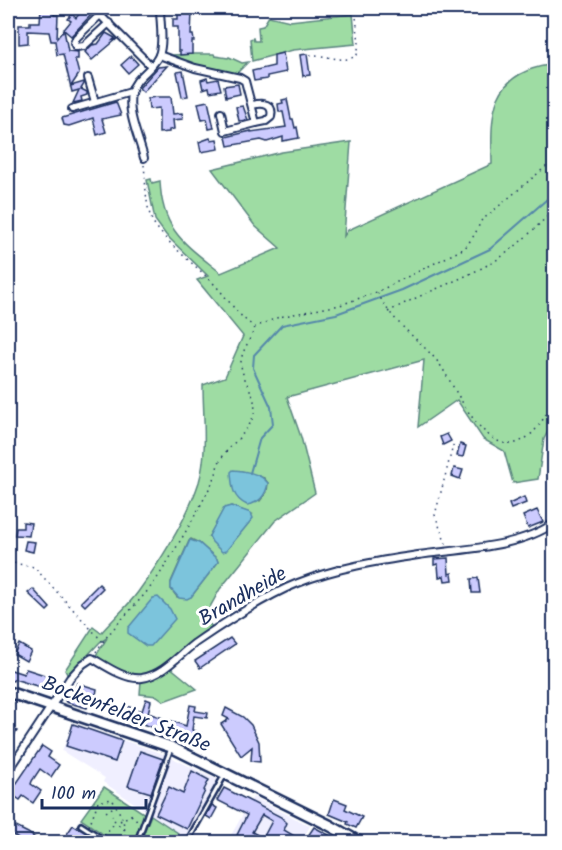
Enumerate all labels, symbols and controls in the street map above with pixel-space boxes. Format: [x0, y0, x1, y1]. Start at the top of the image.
street label: Brandheide [193, 558, 294, 636]
street label: Bockenfelder Straße [37, 668, 216, 763]
scale bar [42, 772, 146, 810]
text: 100 m [51, 780, 96, 809]

